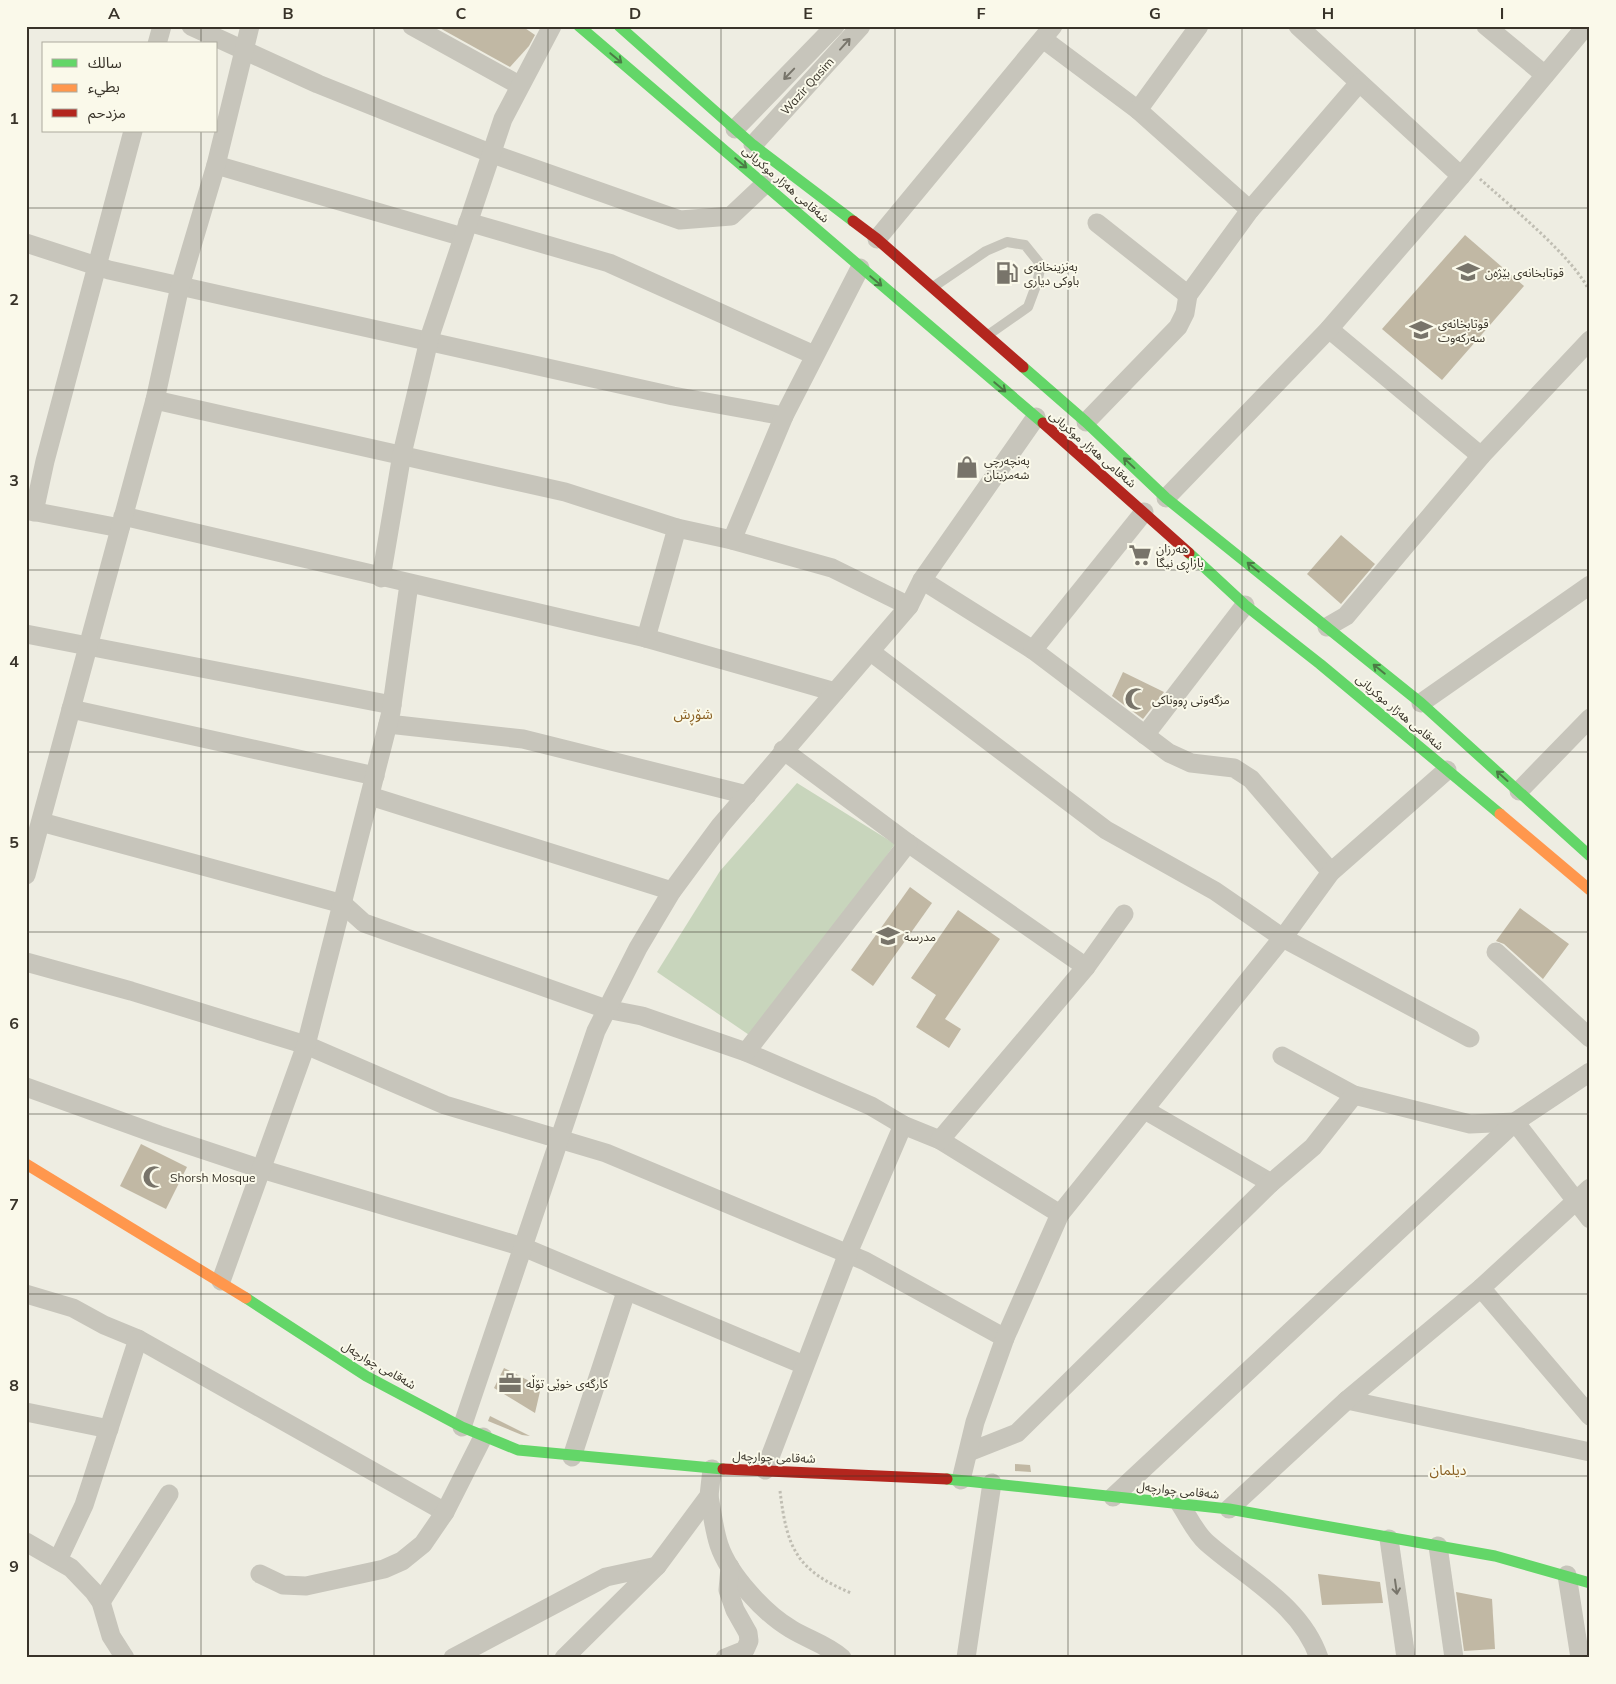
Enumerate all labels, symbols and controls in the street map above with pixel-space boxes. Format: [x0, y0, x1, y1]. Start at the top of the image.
text: A [108, 3, 120, 23]
text: B [282, 3, 294, 23]
text: C [456, 3, 467, 23]
text: D [629, 3, 641, 23]
text: E [803, 3, 813, 23]
text: F [976, 3, 986, 23]
text: G [1149, 3, 1161, 23]
text: H [1322, 3, 1334, 23]
text: I [1500, 3, 1504, 23]
one-way arrow [839, 38, 851, 51]
legend [42, 42, 218, 132]
one-way arrow [610, 52, 623, 63]
text: سالك [88, 53, 122, 72]
street label: Wazir Qasim [777, 54, 837, 118]
one-way arrow [783, 68, 795, 80]
text: بطيء [88, 77, 120, 98]
text: مزدحم [88, 103, 126, 124]
text: 1 [9, 108, 19, 128]
street label: شەقامی ھەژار موکریانی [740, 142, 832, 226]
one-way arrow [734, 157, 747, 168]
place label: بەنزینخانەی باوکی دیاری [1024, 259, 1079, 288]
school or university icon: قوتابخانەی بێژەن [1455, 259, 1481, 285]
fuel station icon: بەنزینخانەی باوکی دیاری [994, 260, 1020, 286]
place label: قوتابخانەی بێژەن [1485, 265, 1564, 280]
one-way arrow [869, 276, 882, 287]
text: 2 [9, 289, 19, 309]
place label: قوتابخانەی سەرکەوت [1438, 316, 1489, 345]
school or university icon: قوتابخانەی سەرکەوت [1408, 317, 1434, 343]
one-way arrow [993, 381, 1006, 392]
street label: شەقامی ھەژار موکریانی [1047, 407, 1139, 491]
place label: پەنچەرچی شەمزینان [984, 453, 1030, 482]
shop icon: پەنچەرچی شەمزینان [954, 454, 980, 480]
one-way arrow [1122, 457, 1135, 469]
text: 3 [9, 470, 19, 490]
place label: هەرزان بازاڕی نیگا [1156, 541, 1204, 573]
supermarket icon: هەرزان بازاڕی نیگا [1127, 542, 1153, 568]
one-way arrow [1247, 562, 1260, 573]
text: 4 [9, 651, 19, 671]
one-way arrow [1373, 664, 1386, 675]
street label: شەقامی ھەژار موکریانی [1353, 671, 1447, 753]
mosque icon: مزگەوتی ڕووناکی [1123, 686, 1149, 712]
place label: مزگەوتی ڕووناکی [1152, 692, 1230, 710]
district label: شۆڕش [673, 705, 713, 726]
one-way arrow [1495, 770, 1508, 782]
text: 5 [9, 832, 19, 852]
school or university icon: مدرسة [875, 923, 901, 949]
place label: مدرسة [904, 929, 936, 944]
text: 6 [9, 1013, 19, 1033]
mosque icon: Shorsh Mosque [141, 1164, 167, 1190]
place label: Shorsh Mosque [170, 1170, 256, 1185]
text: 7 [9, 1194, 19, 1214]
street label: شەقامی چوارچەل [339, 1338, 419, 1393]
office icon: کارگەی خوێی تۆڵە [497, 1370, 523, 1396]
place label: کارگەی خوێی تۆڵە [526, 1374, 609, 1391]
text: 8 [9, 1375, 19, 1395]
street label: شەقامی چوارچەل [732, 1448, 816, 1467]
district label: دیلمان [1430, 1461, 1467, 1479]
street label: شەقامی چوارچەل [1136, 1478, 1220, 1503]
text: 9 [9, 1556, 19, 1576]
one-way arrow [1391, 1579, 1401, 1595]

